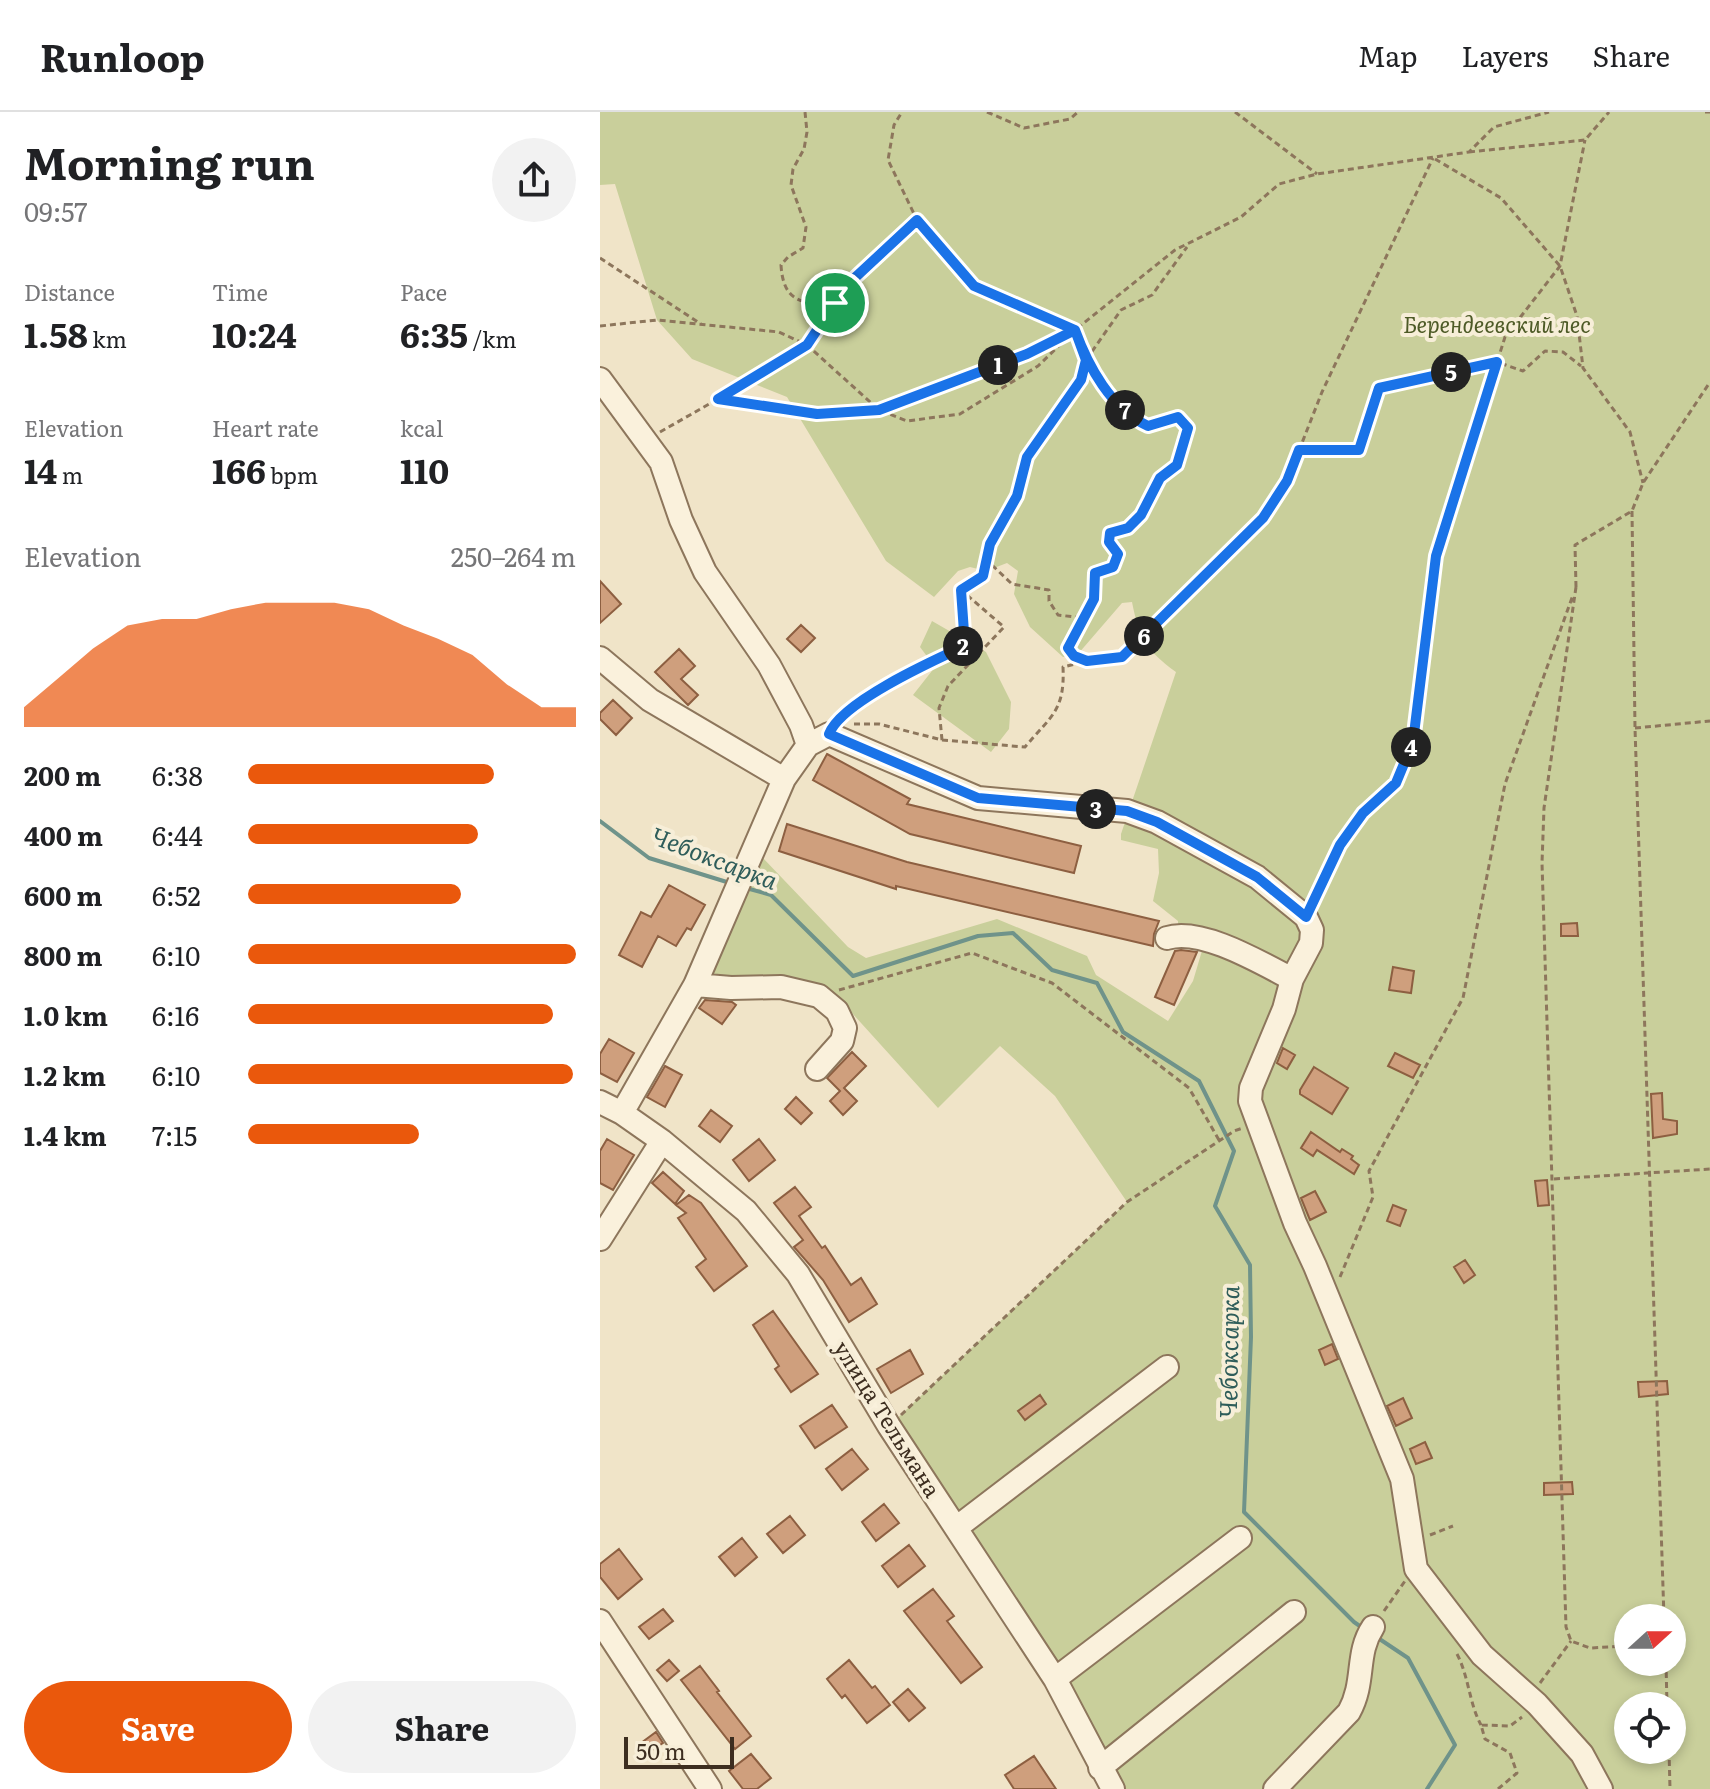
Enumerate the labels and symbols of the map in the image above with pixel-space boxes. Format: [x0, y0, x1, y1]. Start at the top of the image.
pin [801, 269, 869, 337]
park label: Берендеевский лес [1403, 307, 1591, 340]
pin: 1 [978, 345, 1018, 385]
pin: 5 [1431, 352, 1471, 392]
pin: 7 [1105, 390, 1145, 430]
pin: 6 [1124, 616, 1164, 656]
pin: 2 [943, 626, 983, 666]
pin: 4 [1391, 727, 1431, 767]
pin: 3 [1076, 789, 1116, 829]
water label: Чебоксарка [647, 817, 783, 897]
water label: Чебоксарка [1209, 1285, 1246, 1419]
street label: улица Тельмана [827, 1333, 950, 1503]
north arrow [1614, 1604, 1686, 1676]
scale bar [624, 1733, 734, 1769]

